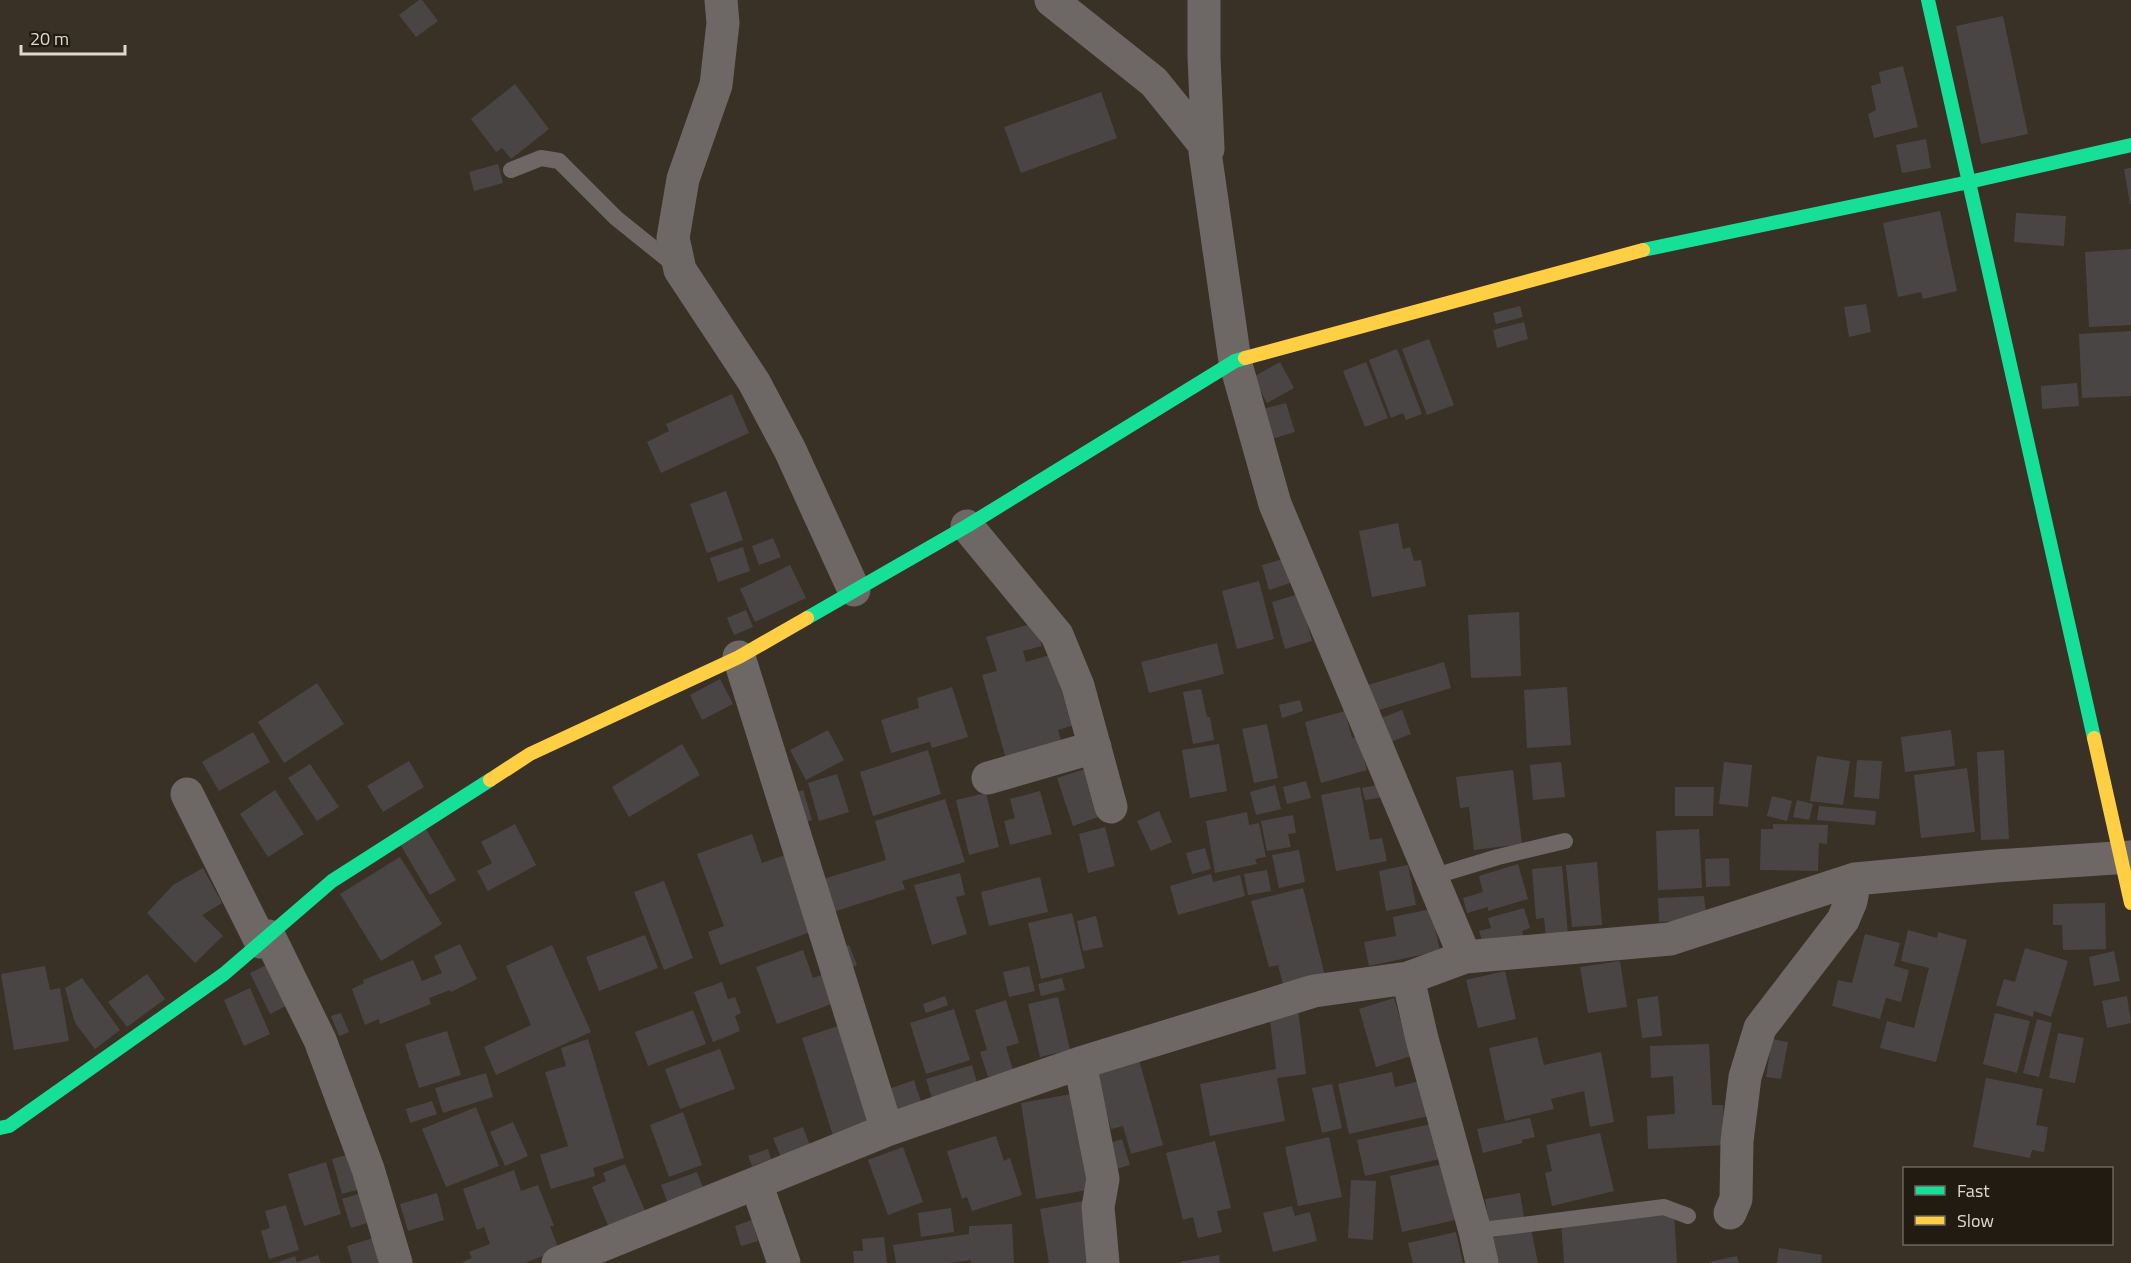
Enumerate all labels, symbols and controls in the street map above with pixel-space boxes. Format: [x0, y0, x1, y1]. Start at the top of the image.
scale bar [21, 18, 124, 56]
text: 20 m [30, 25, 69, 52]
legend [1903, 1167, 2113, 1245]
text: Fast [1957, 1177, 1990, 1204]
text: Slow [1957, 1207, 1994, 1234]

